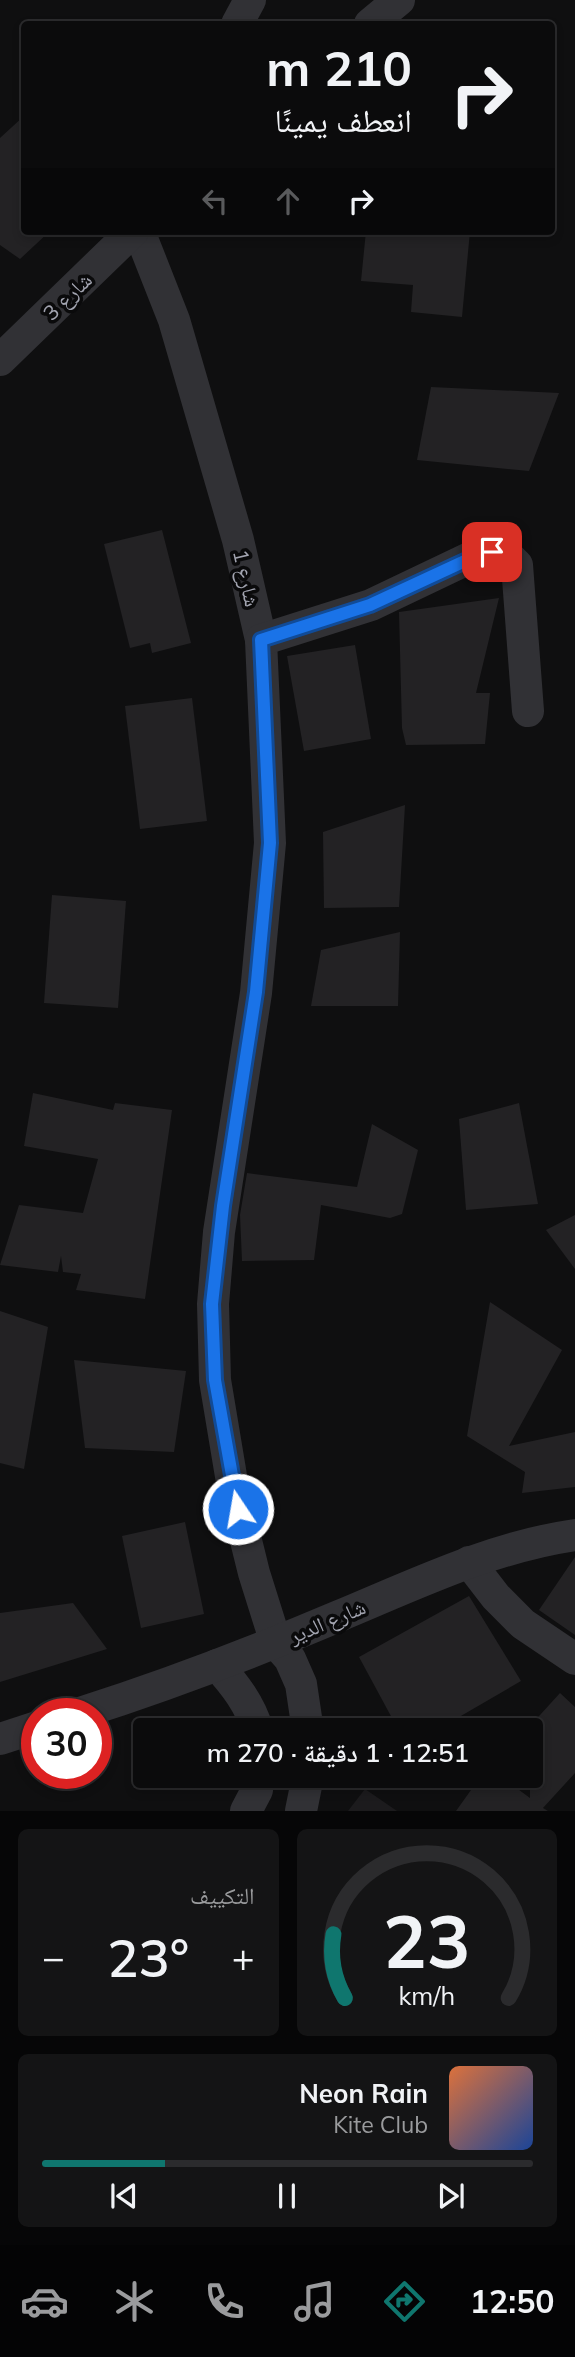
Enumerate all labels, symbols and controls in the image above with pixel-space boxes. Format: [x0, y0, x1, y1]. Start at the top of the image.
text: 210 m [266, 37, 412, 98]
icon: right [436, 49, 527, 140]
text: انعطف يمينًا [275, 100, 412, 140]
icon: left [196, 182, 234, 220]
icon: ahead [269, 182, 307, 220]
icon: right [342, 182, 380, 220]
street label: شارع 3 [37, 266, 98, 326]
pin [462, 522, 522, 582]
icon: arrive [473, 533, 511, 571]
street label: شارع 1 [227, 547, 266, 609]
position arrow [201, 1472, 275, 1546]
street label: شارع الدير [284, 1593, 370, 1650]
speed limit sign: 30 [21, 1698, 112, 1789]
text: 12:51 · 1 دقيقة · 270 m [207, 1736, 469, 1769]
text: التكييف [190, 1881, 255, 1910]
text: 23 [383, 1896, 470, 1987]
text: 23° [107, 1925, 189, 1990]
text: − [42, 1933, 65, 1981]
text: + [232, 1933, 255, 1981]
text: km/h [398, 1980, 455, 2011]
text: Neon Rain [299, 2077, 428, 2110]
text: Kite Club [333, 2110, 428, 2139]
icon: previous [105, 2177, 143, 2215]
icon: pause [268, 2177, 306, 2215]
icon: next [432, 2177, 470, 2215]
icon: car [20, 2277, 69, 2326]
icon: climate [110, 2277, 159, 2326]
icon: phone [200, 2277, 249, 2326]
icon: music [290, 2277, 339, 2326]
icon: directions [380, 2277, 429, 2326]
text: 12:50 [470, 2281, 555, 2321]

